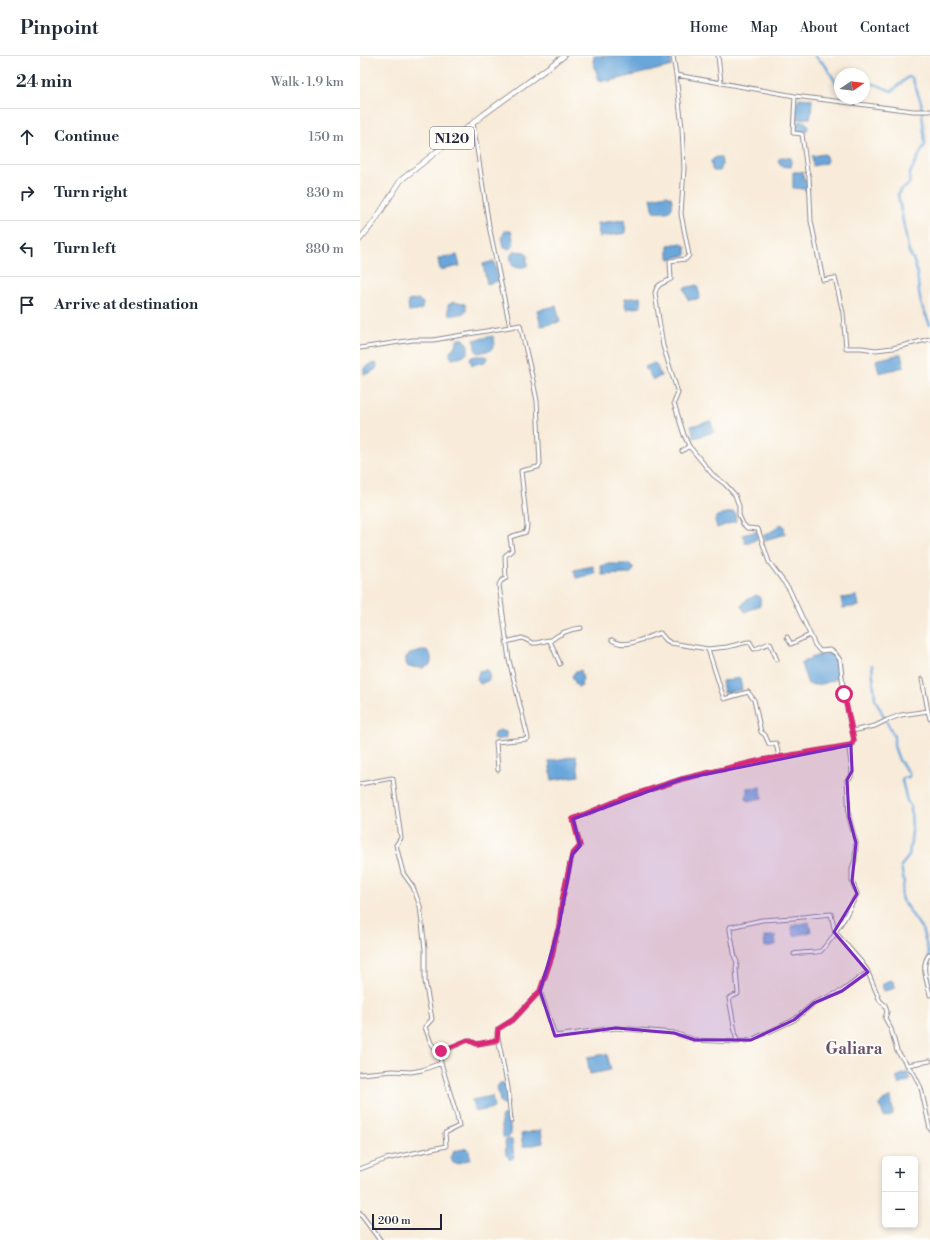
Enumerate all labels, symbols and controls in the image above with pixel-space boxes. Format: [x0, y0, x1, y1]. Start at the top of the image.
text: Pinpoint [20, 16, 99, 40]
text: Home [690, 19, 728, 37]
text: Map [750, 19, 778, 37]
text: About [800, 19, 838, 37]
text: Contact [860, 19, 910, 37]
north arrow [834, 68, 870, 104]
text: 24 min [16, 71, 72, 93]
text: Walk · 1.9 km [271, 74, 344, 90]
icon: ahead [16, 126, 38, 148]
text: Continue [54, 127, 119, 146]
road number: N120 [430, 127, 474, 149]
text: 150 m [309, 129, 344, 145]
icon: right [16, 182, 38, 204]
text: Turn right [54, 183, 128, 202]
text: 830 m [306, 185, 344, 201]
icon: left [16, 238, 38, 260]
text: Turn left [54, 239, 116, 258]
text: 880 m [305, 241, 344, 257]
icon: arrive [16, 294, 38, 316]
text: Arrive at destination [54, 295, 198, 314]
route start [835, 685, 853, 703]
district label: Galiara [826, 1039, 883, 1059]
route end [432, 1042, 450, 1060]
map controls [882, 1156, 918, 1228]
button: + [882, 1156, 918, 1192]
button: − [882, 1192, 918, 1228]
scale bar [372, 1212, 442, 1231]
text: 200 m [378, 1214, 411, 1228]

